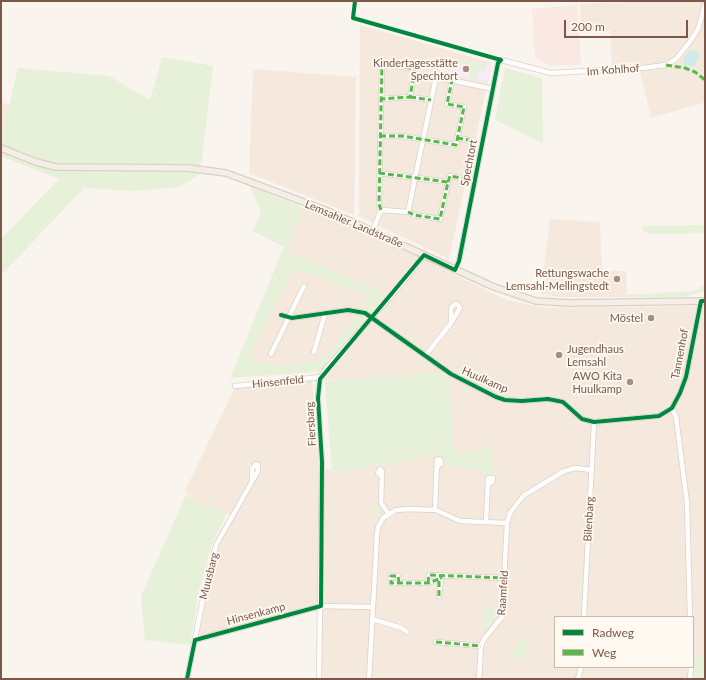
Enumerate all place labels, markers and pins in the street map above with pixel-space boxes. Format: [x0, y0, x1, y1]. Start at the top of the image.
place label: Kindertagesstätte Spechtort [373, 56, 458, 82]
marker: Kindertagesstätte Spechtort [461, 64, 471, 74]
place label: Rettungswache Lemsahl-Mellingstedt [506, 266, 609, 292]
marker: Rettungswache Lemsahl-Mellingstedt [612, 274, 622, 284]
place label: Möstel [610, 311, 643, 325]
marker: Möstel [646, 313, 656, 323]
place label: Jugendhaus Lemsahl [567, 342, 624, 368]
marker: Jugendhaus Lemsahl [554, 350, 564, 360]
place label: AWO Kita Huulkamp [573, 369, 622, 395]
marker: AWO Kita Huulkamp [625, 377, 635, 387]

